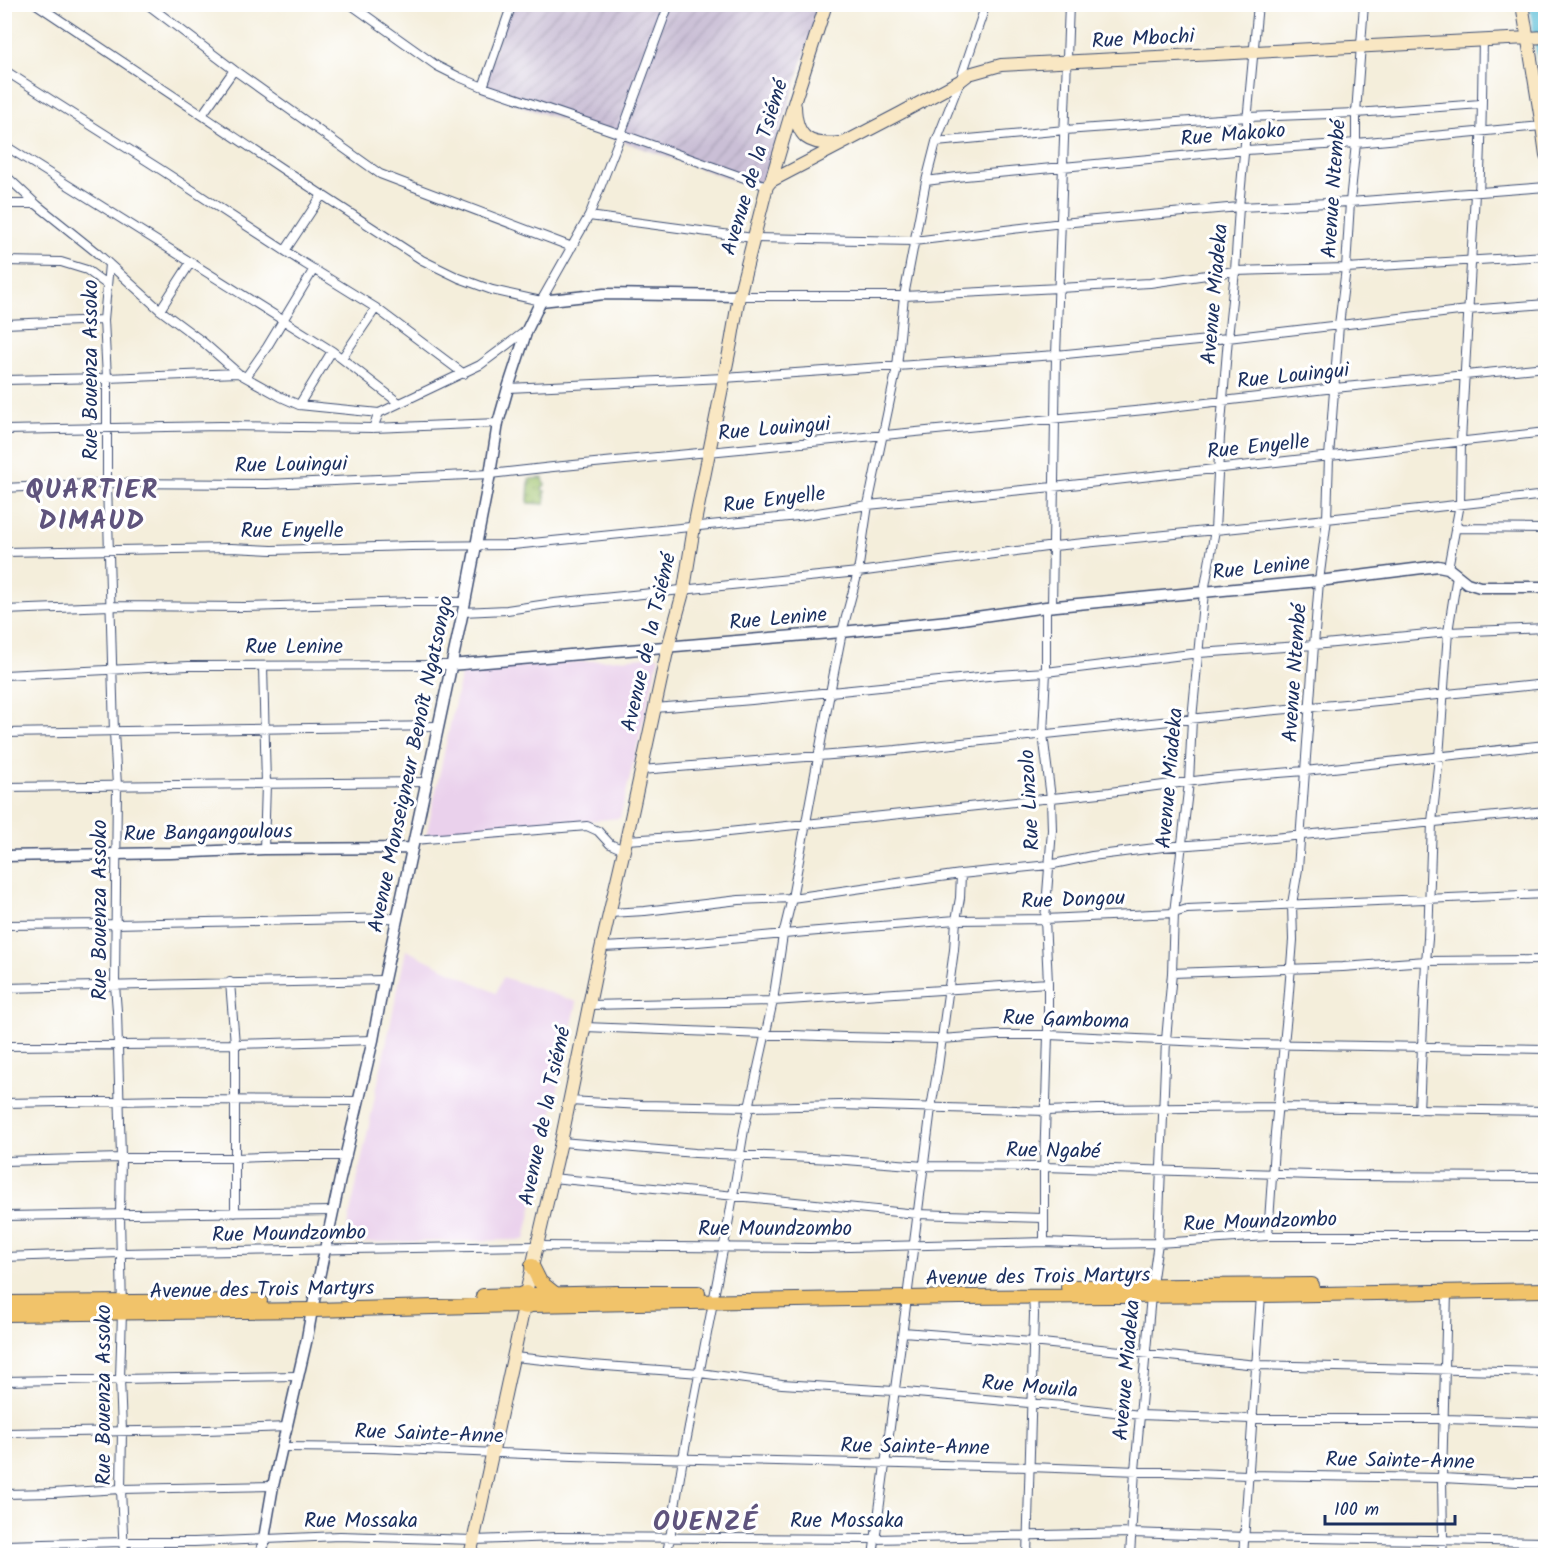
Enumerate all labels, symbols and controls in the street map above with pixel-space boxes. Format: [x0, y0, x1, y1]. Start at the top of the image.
street label: Rue Mbochi [1091, 20, 1196, 59]
street label: Avenue de la Tsiémé [713, 75, 798, 259]
street label: Rue Makoko [1179, 114, 1287, 157]
street label: Avenue Ntembé [1313, 118, 1356, 260]
street label: Avenue Miadeka [1193, 222, 1238, 366]
street label: Rue Bouenza Assoko [75, 280, 108, 460]
street label: Rue Louingui [1235, 354, 1352, 399]
street label: Rue Louingui [717, 408, 833, 451]
street label: Rue Enyelle [1205, 426, 1312, 469]
street label: Rue Louingui [234, 448, 349, 483]
district label: QUARTIER DIMAUD [25, 469, 159, 543]
street label: Rue Enyelle [721, 478, 828, 523]
street label: Rue Enyelle [241, 515, 344, 548]
street label: Rue Lenine [1211, 547, 1312, 590]
street label: Avenue de la Tsiémé [613, 549, 686, 735]
street label: Avenue Monseigneur Benoît Ngatsongo [360, 593, 463, 936]
street label: Rue Lenine [728, 599, 829, 640]
street label: Avenue Ntembé [1274, 602, 1317, 744]
street label: Rue Lenine [245, 631, 344, 664]
street label: Avenue Miadeka [1148, 706, 1193, 850]
street label: Rue Linzolo [1011, 748, 1050, 851]
street label: Rue Bangangoulous [123, 816, 293, 851]
street label: Rue Bouenza Assoko [84, 820, 117, 1000]
street label: Rue Dongou [1020, 882, 1126, 919]
street label: Rue Gamboma [1002, 1002, 1130, 1039]
street label: Avenue de la Tsiémé [510, 1023, 581, 1209]
street label: Rue Ngabé [1005, 1134, 1101, 1169]
street label: Rue Moundzombo [1182, 1203, 1338, 1242]
street label: Rue Moundzombo [698, 1213, 852, 1246]
street label: Rue Moundzombo [212, 1217, 366, 1252]
street label: Avenue des Trois Martyrs [925, 1259, 1151, 1296]
street label: Avenue des Trois Martyrs [149, 1272, 375, 1309]
street label: Avenue Miadeka [1105, 1298, 1150, 1442]
street label: Rue Bouenza Assoko [88, 1305, 121, 1485]
street label: Rue Mouila [980, 1367, 1079, 1408]
street label: Rue Sainte-Anne [354, 1415, 505, 1454]
street label: Rue Sainte-Anne [840, 1430, 990, 1465]
street label: Rue Sainte-Anne [1325, 1444, 1475, 1479]
scale bar [1325, 1488, 1456, 1526]
text: 100 m [1334, 1496, 1379, 1525]
district label: OUENZÉ [653, 1501, 759, 1544]
street label: Rue Mossaka [304, 1505, 418, 1538]
street label: Rue Mossaka [790, 1505, 904, 1538]

